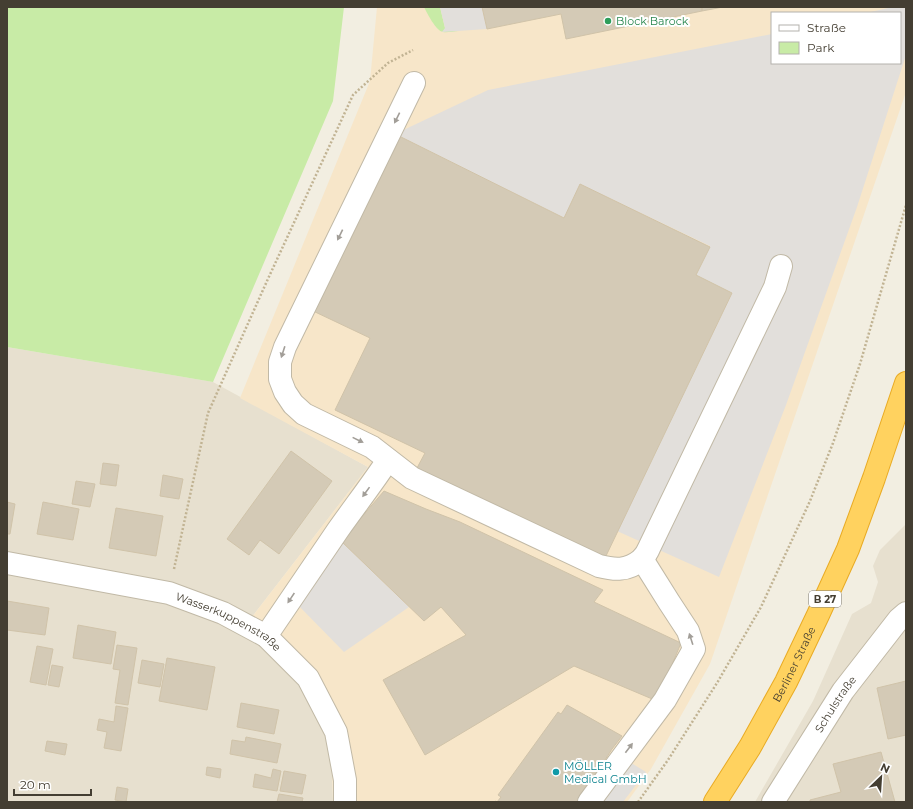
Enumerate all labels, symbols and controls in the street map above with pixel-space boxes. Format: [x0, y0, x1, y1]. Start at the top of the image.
legend [771, 12, 901, 64]
place label: Block Barock [616, 14, 689, 28]
marker: Block Barock [603, 16, 613, 26]
text: Straße [807, 20, 846, 35]
text: Park [807, 40, 835, 55]
one-way arrow [393, 113, 400, 124]
one-way arrow [336, 229, 343, 241]
one-way arrow [280, 347, 286, 359]
one-way arrow [352, 437, 363, 443]
one-way arrow [362, 487, 370, 497]
street label: Wasserkuppenstraße [174, 589, 284, 654]
road number: B 27 [809, 591, 841, 607]
one-way arrow [287, 593, 295, 604]
street label: Berliner Straße [769, 624, 819, 704]
one-way arrow [688, 632, 694, 644]
street label: Schulstraße [812, 673, 859, 735]
one-way arrow [624, 743, 633, 754]
north arrow [861, 757, 901, 797]
place label: MÖLLER Medical GmbH [564, 759, 647, 786]
text: N [878, 760, 892, 776]
marker: MÖLLER Medical GmbH [551, 767, 561, 777]
scale bar [14, 771, 91, 797]
text: 20 m [20, 777, 51, 792]

